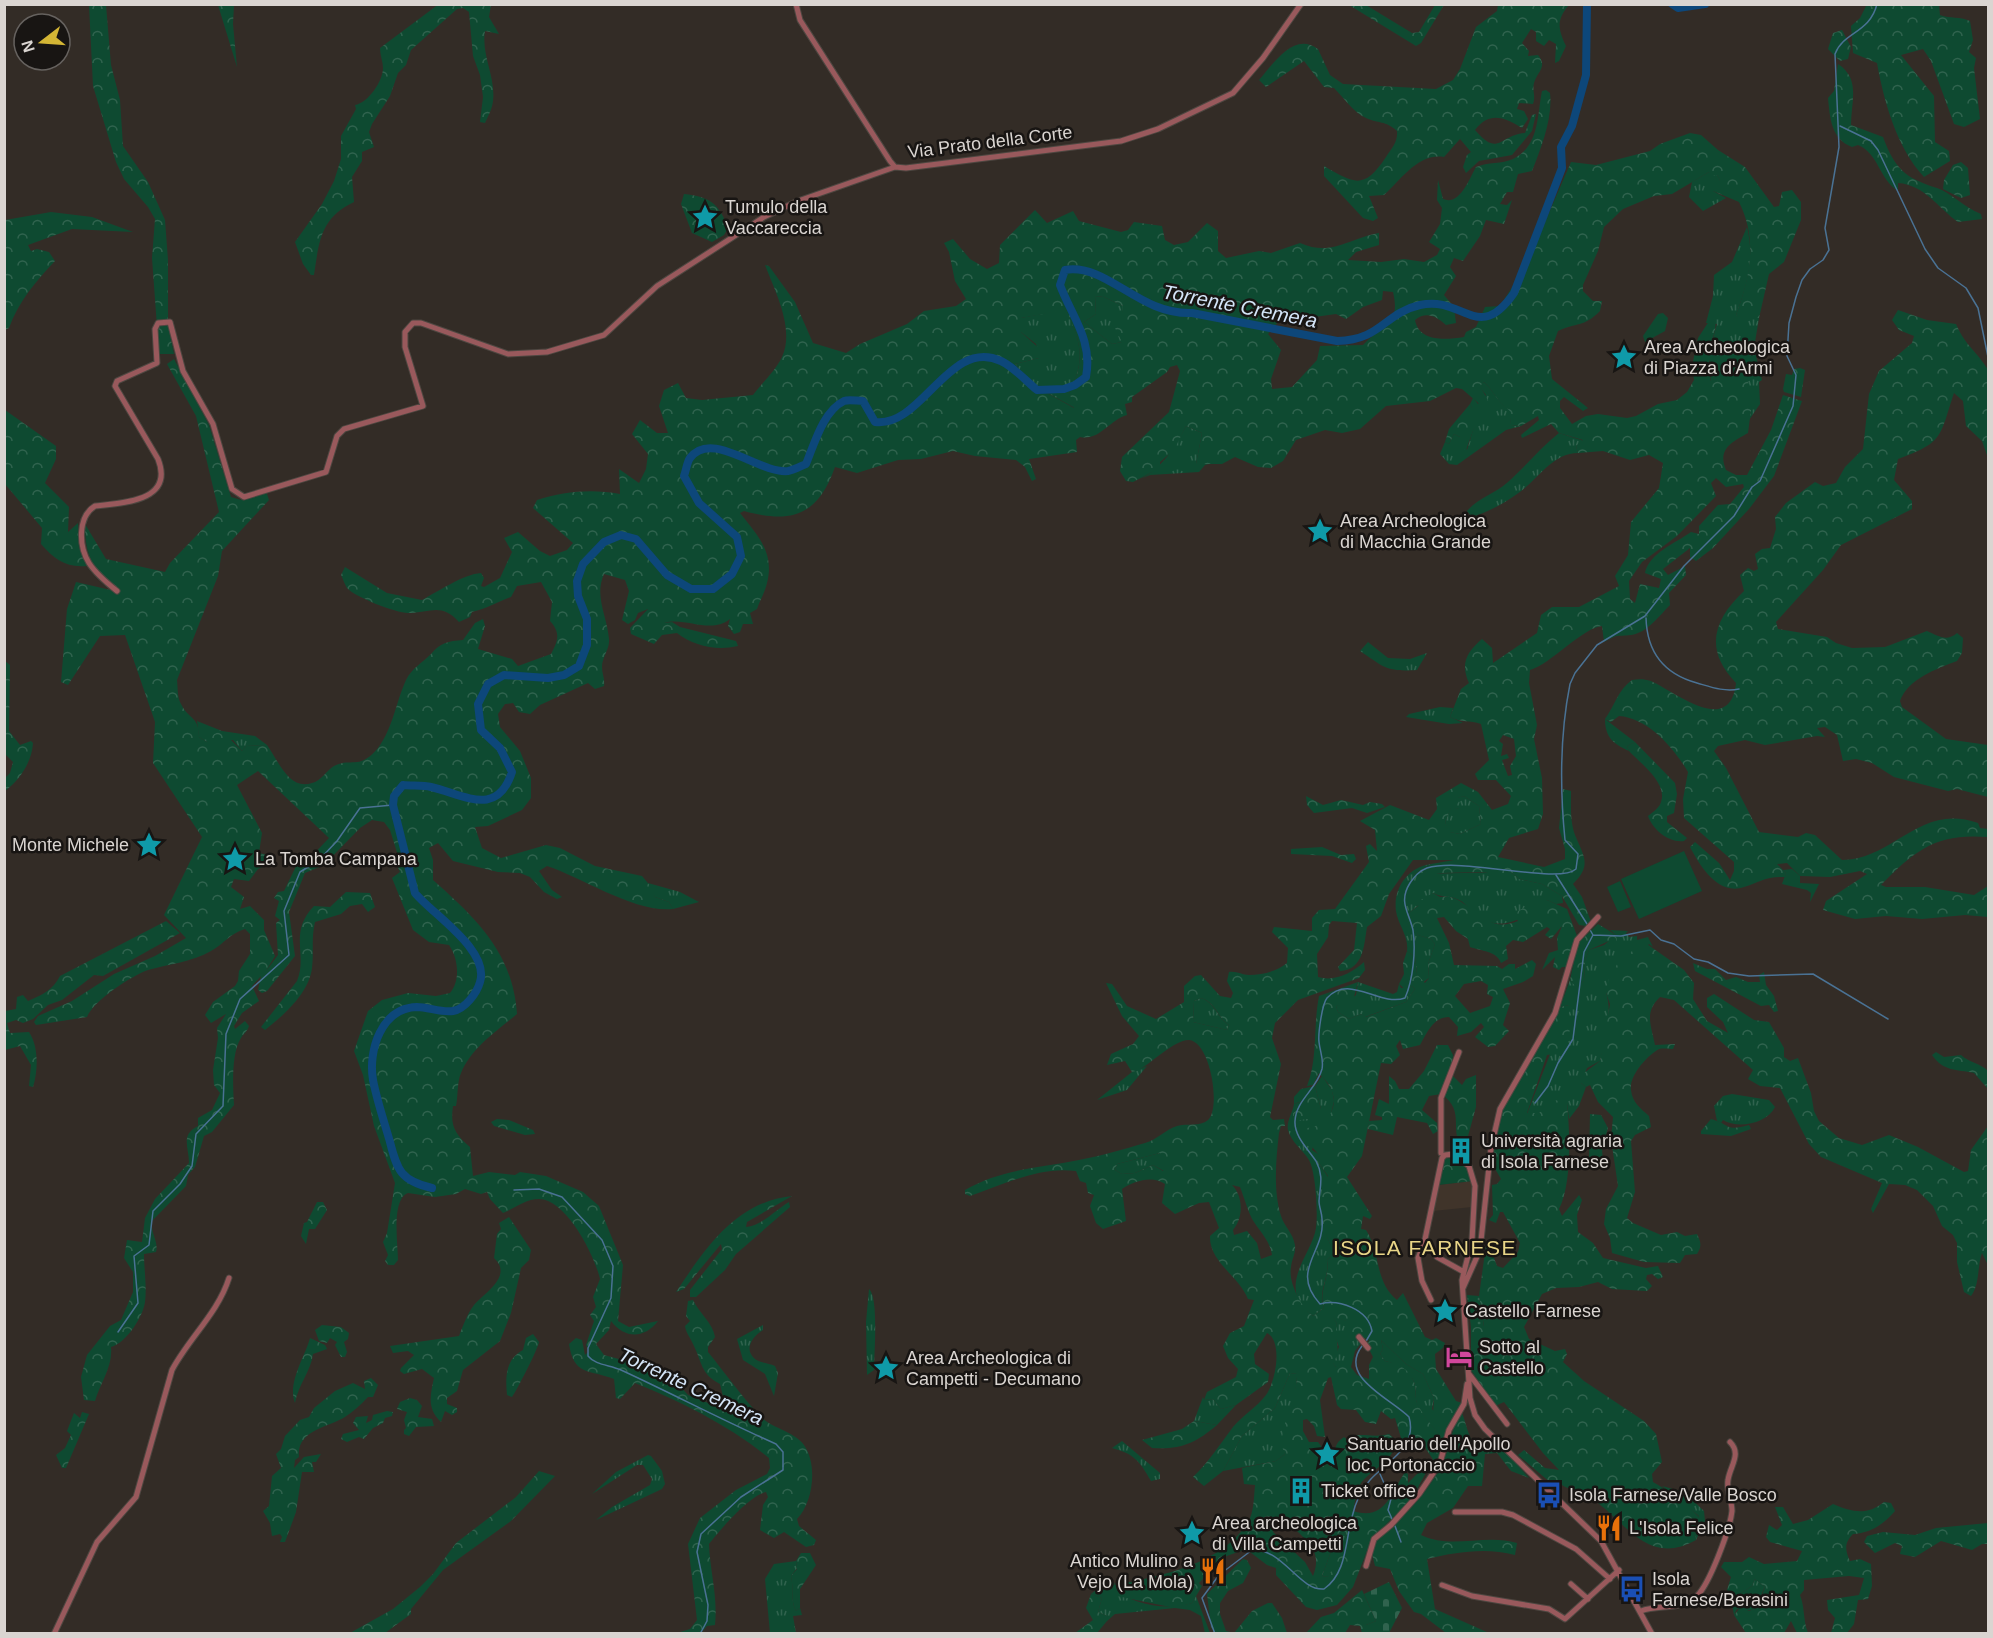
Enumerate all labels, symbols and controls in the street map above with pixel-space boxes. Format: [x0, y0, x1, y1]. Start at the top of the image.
north arrow [12, 12, 72, 72]
text: N [18, 38, 38, 54]
street label: Via Prato della Corte [907, 122, 1073, 162]
place label: Tumulo della Vaccareccia [725, 197, 828, 238]
place icon: Tumulo della Vaccareccia [690, 202, 720, 232]
water label: Torrente Cremera [1161, 280, 1319, 332]
place label: Area Archeologica di Piazza d'Armi [1644, 337, 1791, 378]
place icon: Area Archeologica di Piazza d'Armi [1609, 342, 1639, 372]
place label: Area Archeologica di Macchia Grande [1340, 511, 1491, 552]
place icon: Area Archeologica di Macchia Grande [1305, 516, 1335, 546]
place icon: Monte Michele [134, 830, 164, 860]
place label: Monte Michele [12, 835, 129, 855]
place icon: La Tomba Campana [220, 844, 250, 874]
place label: La Tomba Campana [255, 849, 418, 869]
place label: Università agraria di Isola Farnese [1481, 1131, 1623, 1172]
building icon: Università agraria di Isola Farnese [1446, 1136, 1476, 1166]
district label: ISOLA FARNESE [1333, 1236, 1517, 1259]
place icon: Castello Farnese [1430, 1296, 1460, 1326]
place label: Castello Farnese [1465, 1301, 1601, 1321]
place label: Sotto al Castello [1479, 1337, 1544, 1378]
hotel icon: Sotto al Castello [1444, 1342, 1474, 1372]
water label: Torrente Cremera [615, 1343, 767, 1429]
place label: Area Archeologica di Campetti - Decumano [906, 1348, 1081, 1389]
place icon: Area Archeologica di Campetti - Decumano [871, 1353, 901, 1383]
place label: Santuario dell'Apollo loc. Portonaccio [1347, 1434, 1511, 1475]
place icon: Santuario dell'Apollo loc. Portonaccio [1312, 1439, 1342, 1469]
building icon: Ticket office [1286, 1476, 1316, 1506]
bus stop icon: Isola Farnese/Valle Bosco [1534, 1480, 1564, 1510]
place label: Ticket office [1321, 1481, 1416, 1501]
place label: Isola Farnese/Valle Bosco [1569, 1485, 1777, 1505]
place label: Area archeologica di Villa Campetti [1212, 1513, 1358, 1554]
restaurant icon: L'Isola Felice [1594, 1513, 1624, 1543]
place icon: Area archeologica di Villa Campetti [1177, 1518, 1207, 1548]
place label: L'Isola Felice [1629, 1518, 1733, 1538]
place label: Antico Mulino a Vejo (La Mola) [1070, 1551, 1194, 1592]
restaurant icon: Antico Mulino a Vejo (La Mola) [1198, 1556, 1228, 1586]
place label: Isola Farnese/Berasini [1652, 1569, 1788, 1610]
bus stop icon: Isola Farnese/Berasini [1617, 1574, 1647, 1604]

